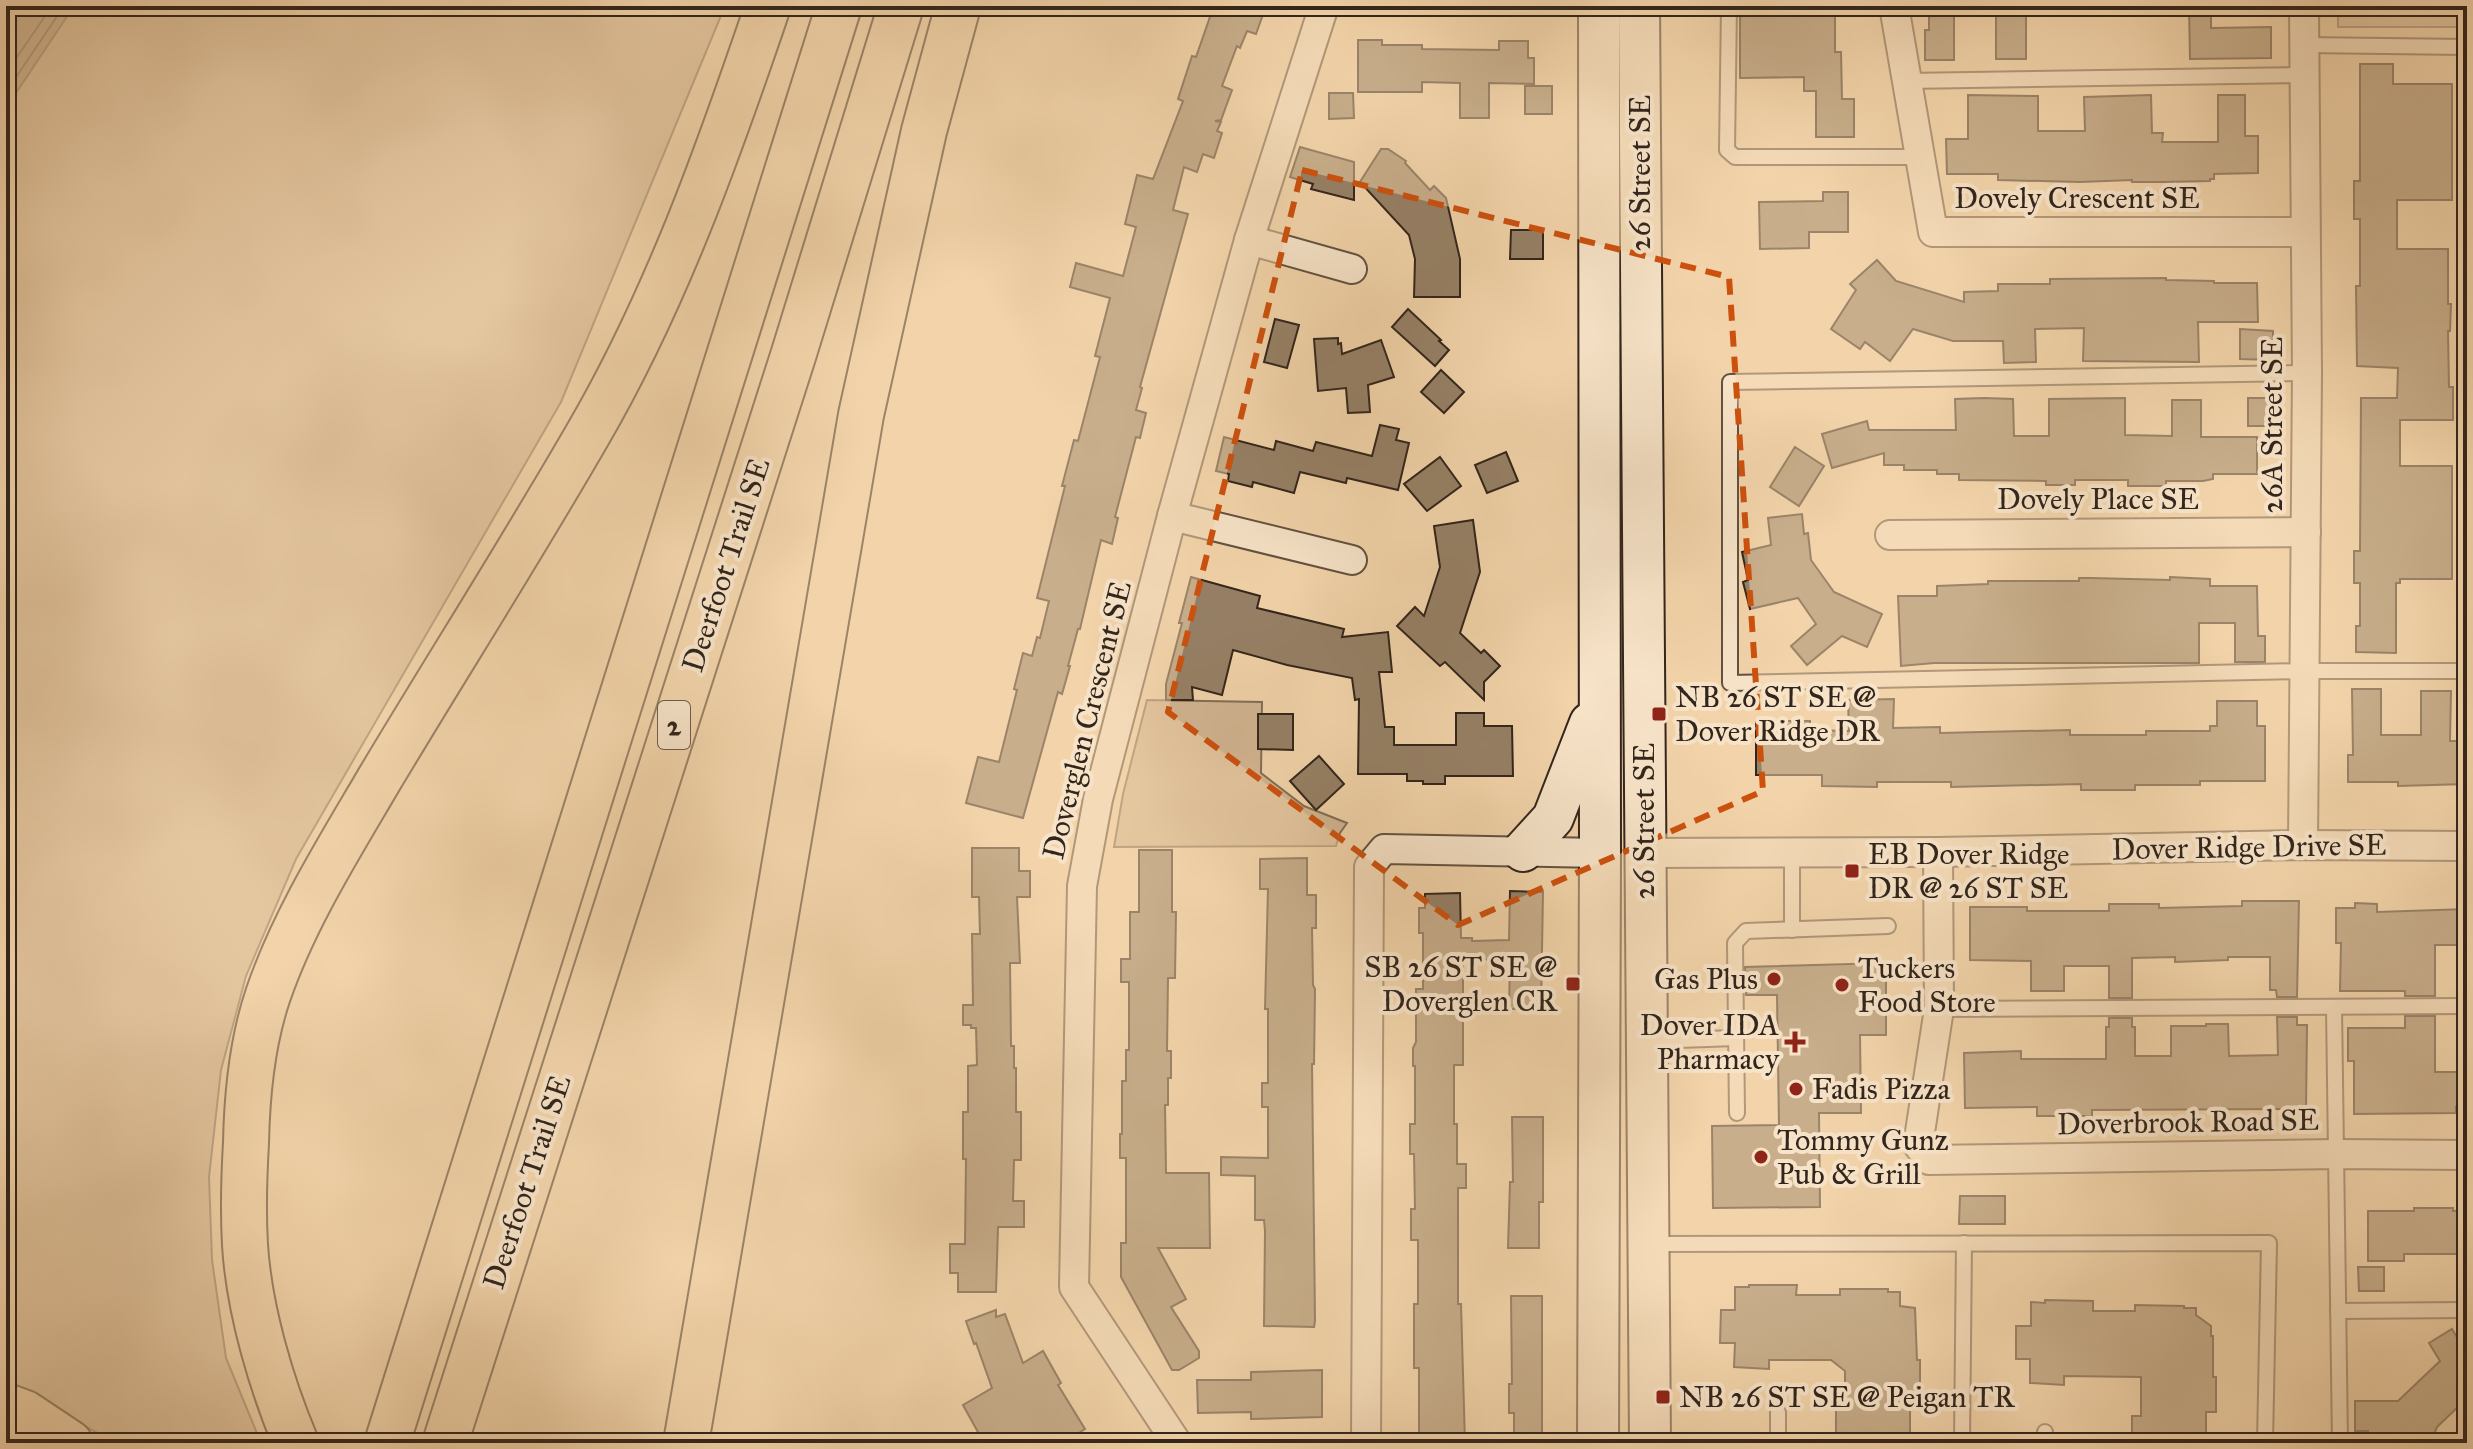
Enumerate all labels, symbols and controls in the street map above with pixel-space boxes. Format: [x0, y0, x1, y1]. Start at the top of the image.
street label: 26 Street SE [1622, 95, 1658, 251]
street label: Dovely Crescent SE [1954, 180, 2200, 216]
street label: 26A Street SE [2254, 337, 2290, 513]
street label: Deerfoot Trail SE [674, 453, 778, 677]
street label: Dovely Place SE [1997, 481, 2199, 517]
street label: Doverglen Crescent SE [1035, 577, 1139, 863]
place label: NB 26 ST SE @ Dover Ridge DR [1675, 679, 1881, 749]
road number: 2 [658, 701, 690, 749]
marker: NB 26 ST SE @ Dover Ridge DR [1650, 705, 1668, 723]
street label: 26 Street SE [1626, 743, 1662, 899]
street label: Dover Ridge Drive SE [2111, 827, 2387, 867]
place label: EB Dover Ridge DR @ 26 ST SE [1868, 836, 2070, 906]
marker: EB Dover Ridge DR @ 26 ST SE [1843, 862, 1861, 880]
place label: SB 26 ST SE @ Doverglen CR [1364, 949, 1558, 1019]
place label: Tuckers Food Store [1858, 950, 1996, 1020]
place label: Gas Plus [1654, 961, 1758, 997]
marker: Gas Plus [1765, 970, 1783, 988]
marker: SB 26 ST SE @ Doverglen CR [1564, 975, 1582, 993]
marker: Tuckers Food Store [1833, 976, 1851, 994]
place label: Dover IDA Pharmacy [1640, 1007, 1780, 1077]
marker: Dover IDA Pharmacy [1786, 1033, 1804, 1051]
street label: Deerfoot Trail SE [475, 1070, 579, 1294]
place label: Fadis Pizza [1812, 1071, 1950, 1107]
marker: Fadis Pizza [1787, 1080, 1805, 1098]
street label: Doverbrook Road SE [2057, 1102, 2319, 1142]
place label: Tommy Gunz Pub & Grill [1777, 1122, 1949, 1192]
marker: Tommy Gunz Pub & Grill [1752, 1148, 1770, 1166]
place label: NB 26 ST SE @ Peigan TR [1679, 1379, 2016, 1415]
marker: NB 26 ST SE @ Peigan TR [1654, 1388, 1672, 1406]

